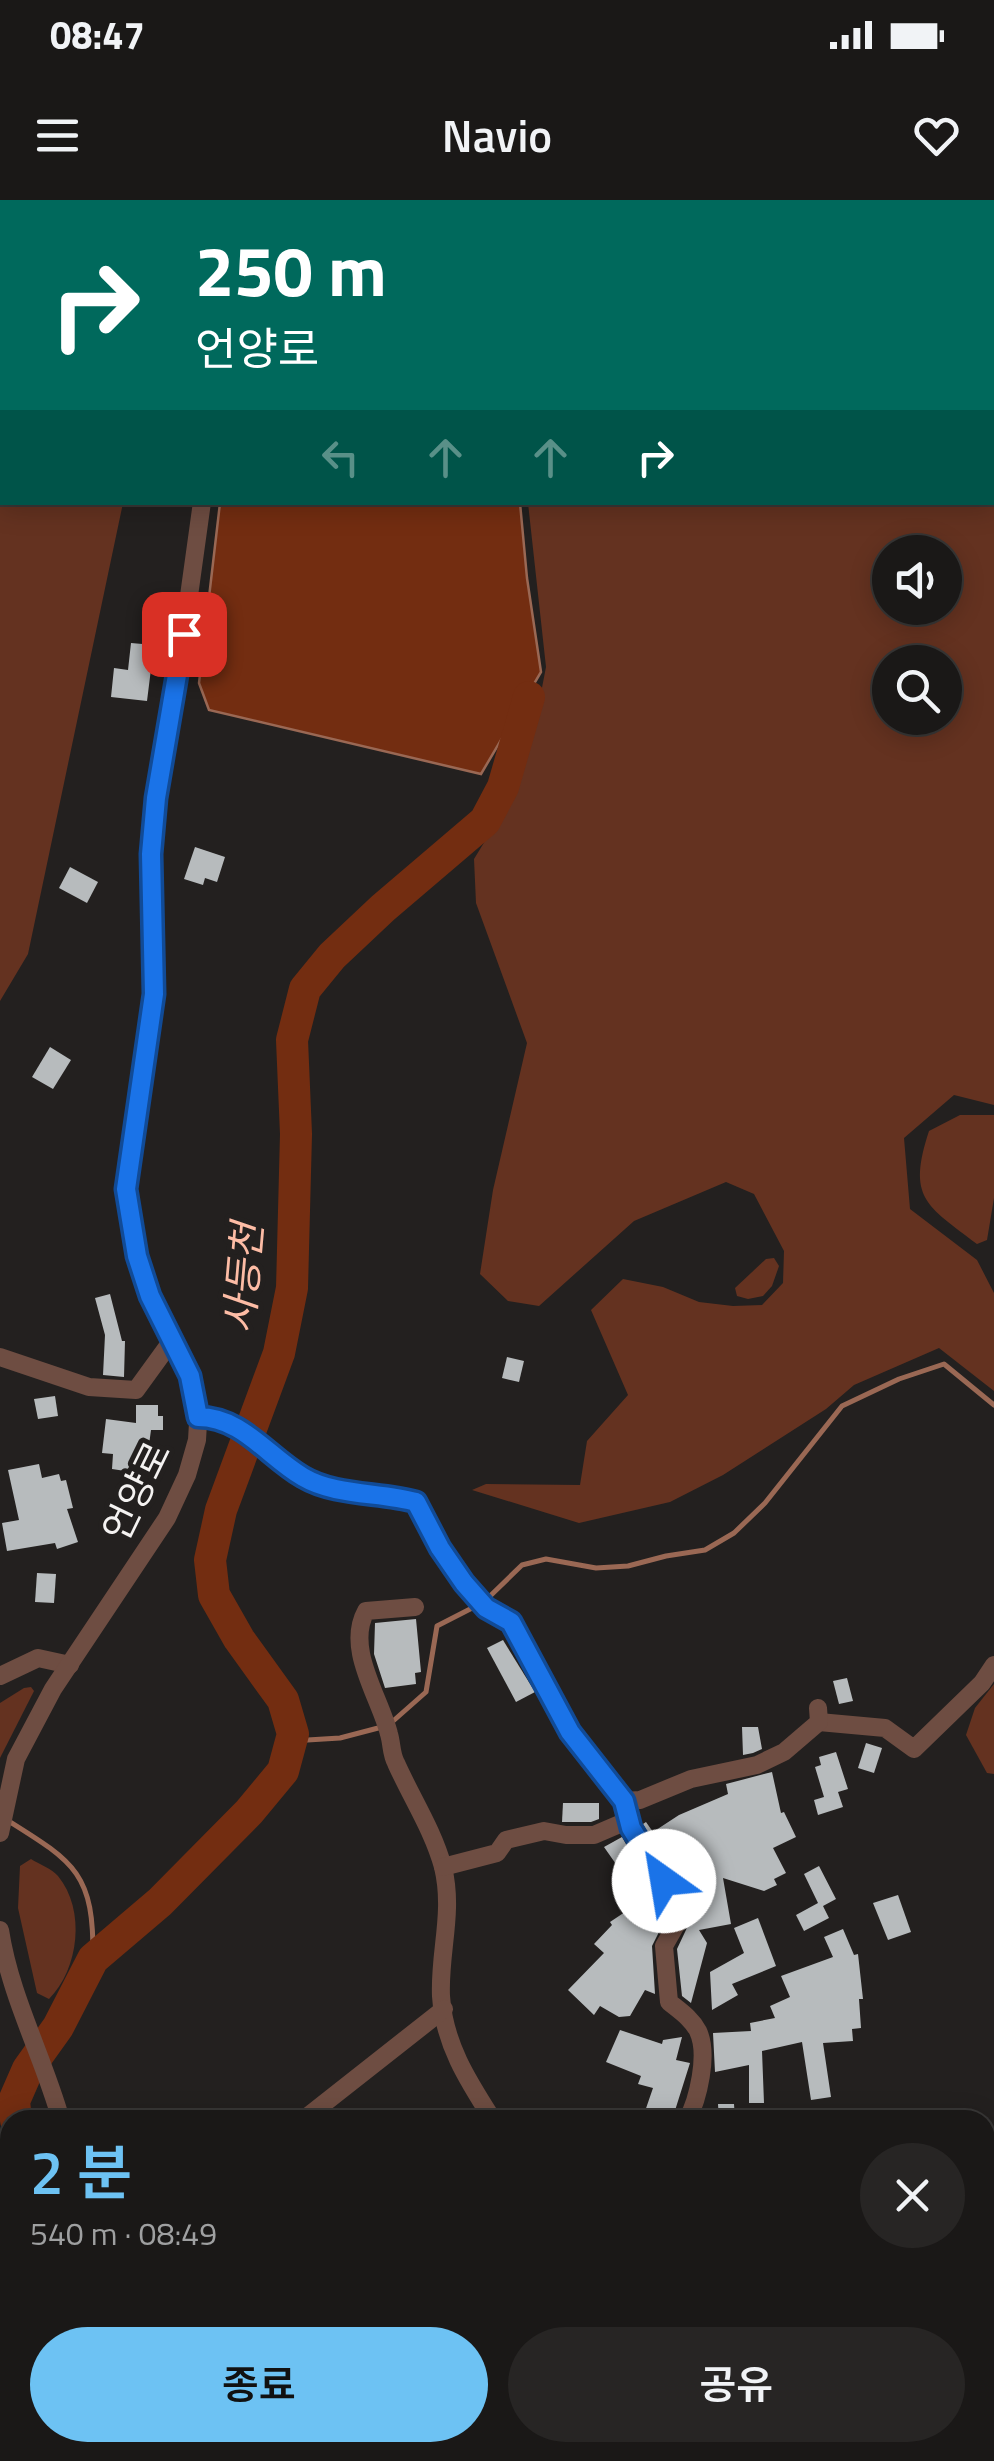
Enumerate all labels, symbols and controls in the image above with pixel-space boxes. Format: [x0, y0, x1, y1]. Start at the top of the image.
text: 08:47 [50, 6, 145, 64]
text: Navio [442, 101, 552, 169]
icon: menu [30, 108, 85, 163]
icon: heart [909, 108, 964, 163]
text: 250 m [195, 217, 387, 323]
icon: right [30, 240, 160, 370]
text: 언양로 [195, 314, 319, 382]
icon: left [313, 430, 368, 485]
icon: ahead [418, 430, 473, 485]
icon: ahead [523, 430, 578, 485]
icon: right [628, 430, 683, 485]
map controls [872, 535, 962, 735]
button: sound [872, 535, 962, 625]
pin [142, 592, 227, 677]
icon: arrive [157, 607, 212, 662]
button: search [872, 645, 962, 735]
water label: 사등천 [208, 1216, 279, 1336]
street label: 언양로 [87, 1431, 185, 1551]
position arrow [612, 1829, 716, 1933]
text: 2 분 [30, 2126, 132, 2217]
button: close [860, 2143, 965, 2248]
text: 540 m · 08:49 [30, 2209, 217, 2257]
button: 종료 [30, 2327, 488, 2442]
button: 공유 [508, 2327, 965, 2442]

